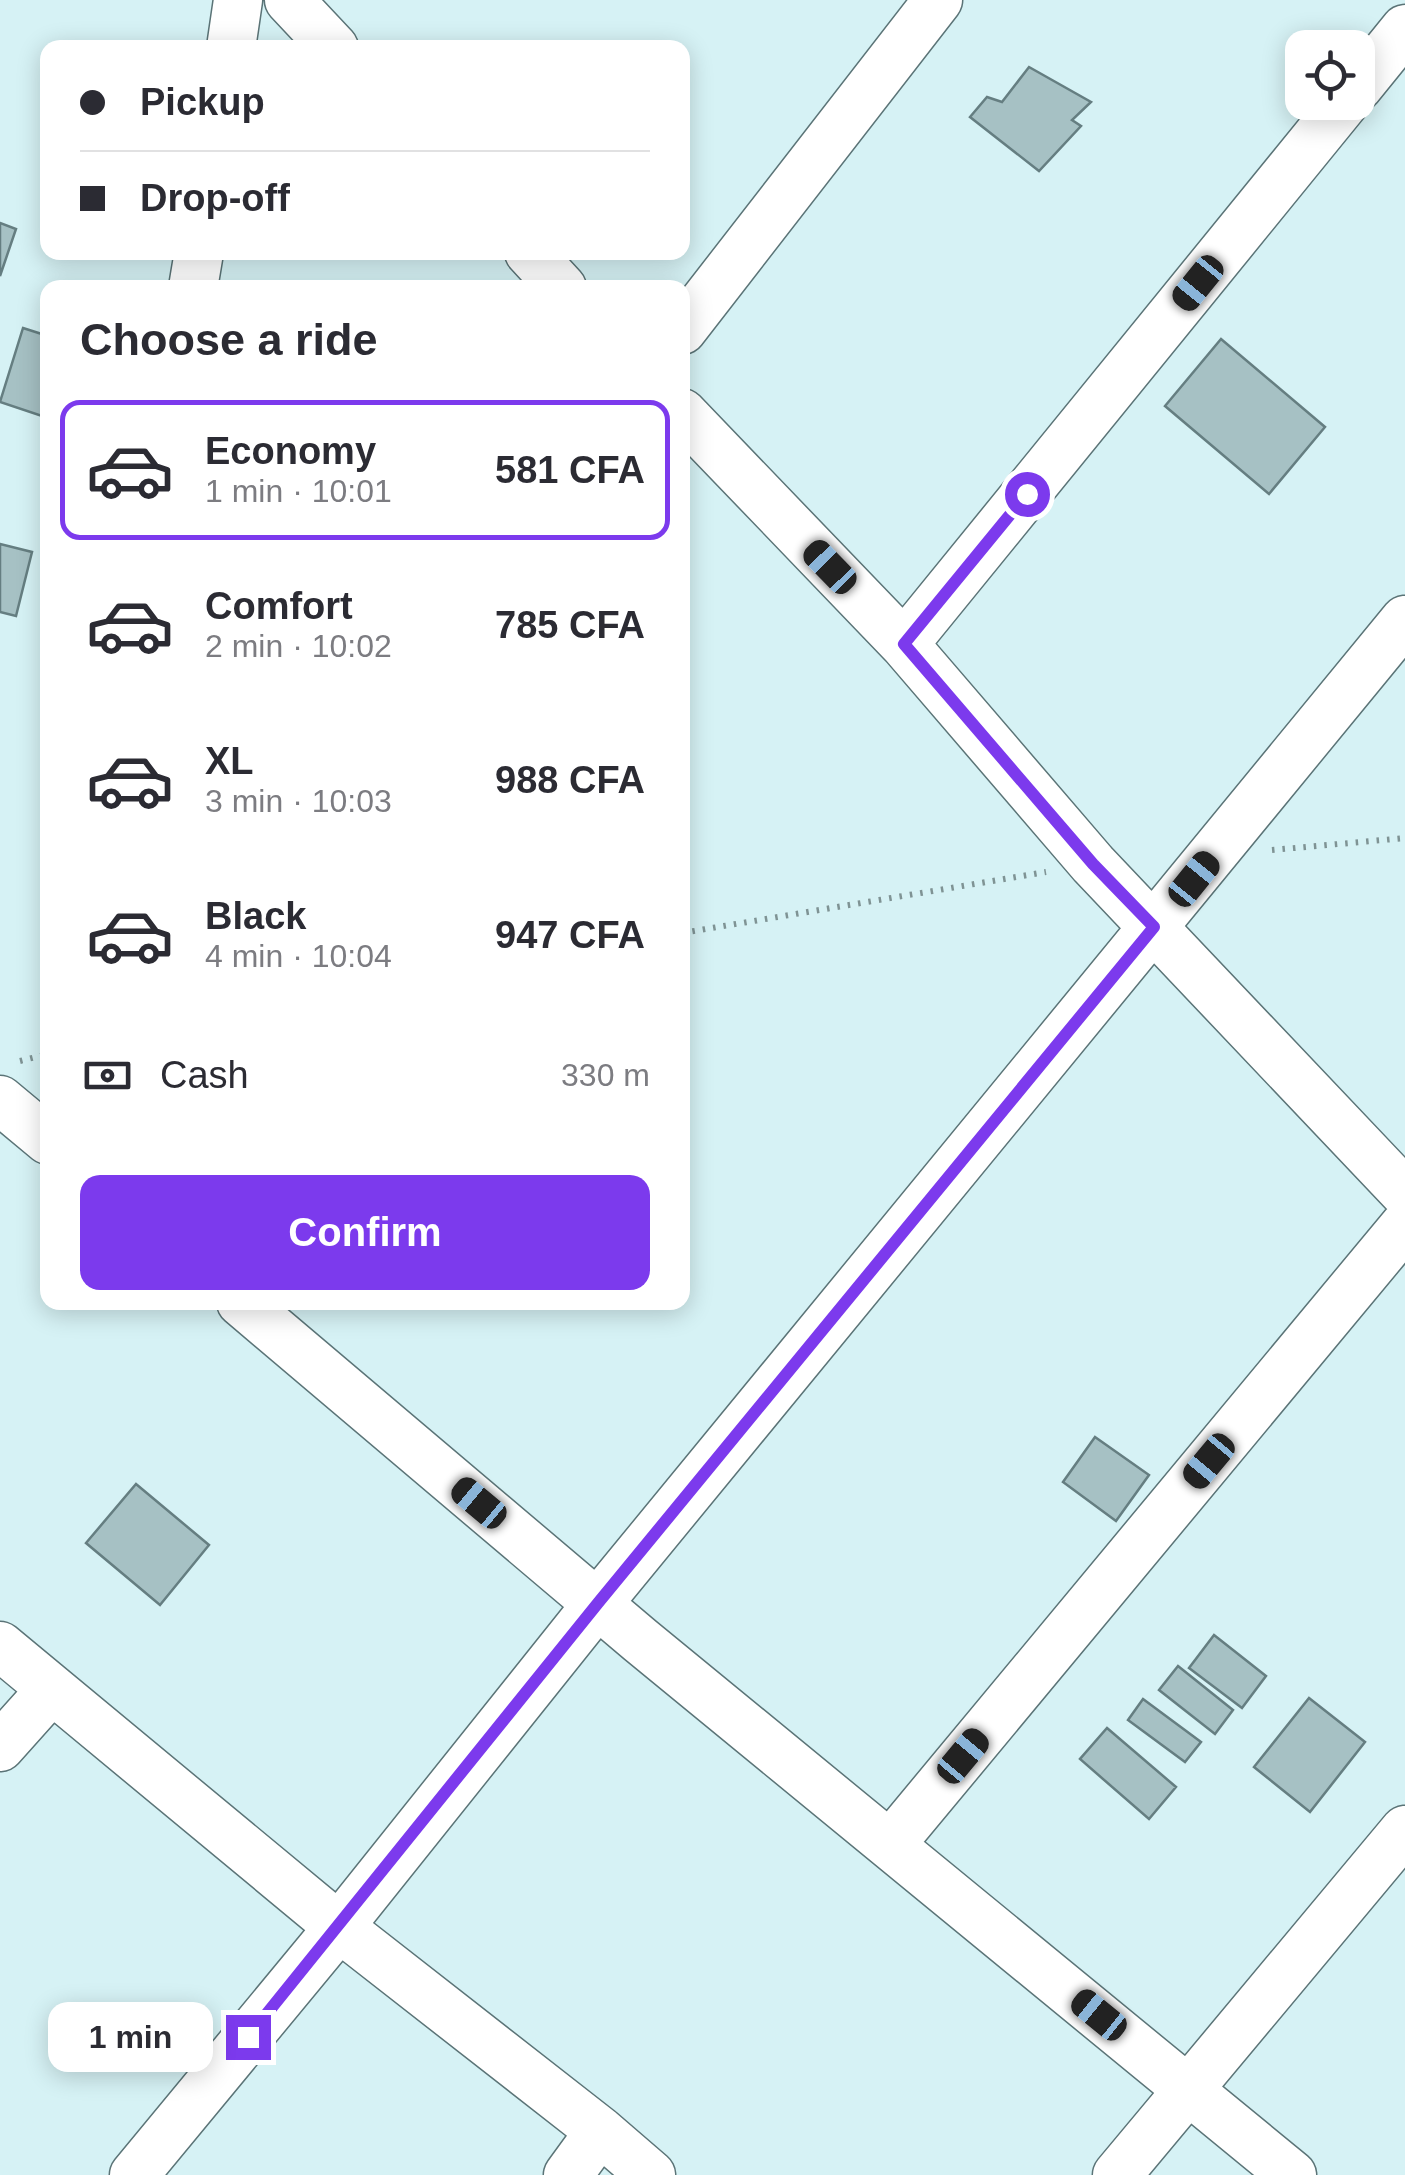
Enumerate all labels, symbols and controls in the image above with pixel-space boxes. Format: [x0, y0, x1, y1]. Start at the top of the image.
map controls [1285, 30, 1375, 120]
button: locate [1285, 30, 1375, 120]
text: Pickup [140, 81, 265, 123]
text: Drop-off [140, 177, 290, 219]
car [1167, 250, 1229, 316]
text: Choose a ride [80, 314, 378, 365]
icon: car [85, 425, 175, 515]
text: Economy [205, 430, 376, 472]
text: 581 CFA [495, 449, 645, 491]
route start [1005, 472, 1050, 517]
text: 1 min · 10:01 [205, 473, 392, 509]
car [798, 535, 862, 599]
icon: car [85, 580, 175, 670]
text: Comfort [205, 585, 353, 627]
text: 785 CFA [495, 604, 645, 646]
text: 2 min · 10:02 [205, 628, 392, 664]
icon: car [85, 735, 175, 825]
text: XL [205, 740, 254, 782]
text: 988 CFA [495, 759, 645, 801]
text: 3 min · 10:03 [205, 783, 392, 819]
car [1163, 846, 1225, 912]
icon: car [85, 890, 175, 980]
text: Black [205, 895, 306, 937]
text: 947 CFA [495, 914, 645, 956]
text: 4 min · 10:04 [205, 938, 392, 974]
icon: cash [80, 1048, 135, 1103]
text: Cash [160, 1054, 249, 1096]
text: 330 m [561, 1057, 650, 1093]
button: Confirm [80, 1175, 650, 1290]
car [1178, 1428, 1240, 1494]
car [446, 1472, 512, 1534]
car [932, 1723, 994, 1789]
car [1066, 1984, 1132, 2046]
callout: 1 min [48, 2002, 213, 2072]
route end [226, 2015, 271, 2060]
text: 1 min [89, 2019, 172, 2055]

